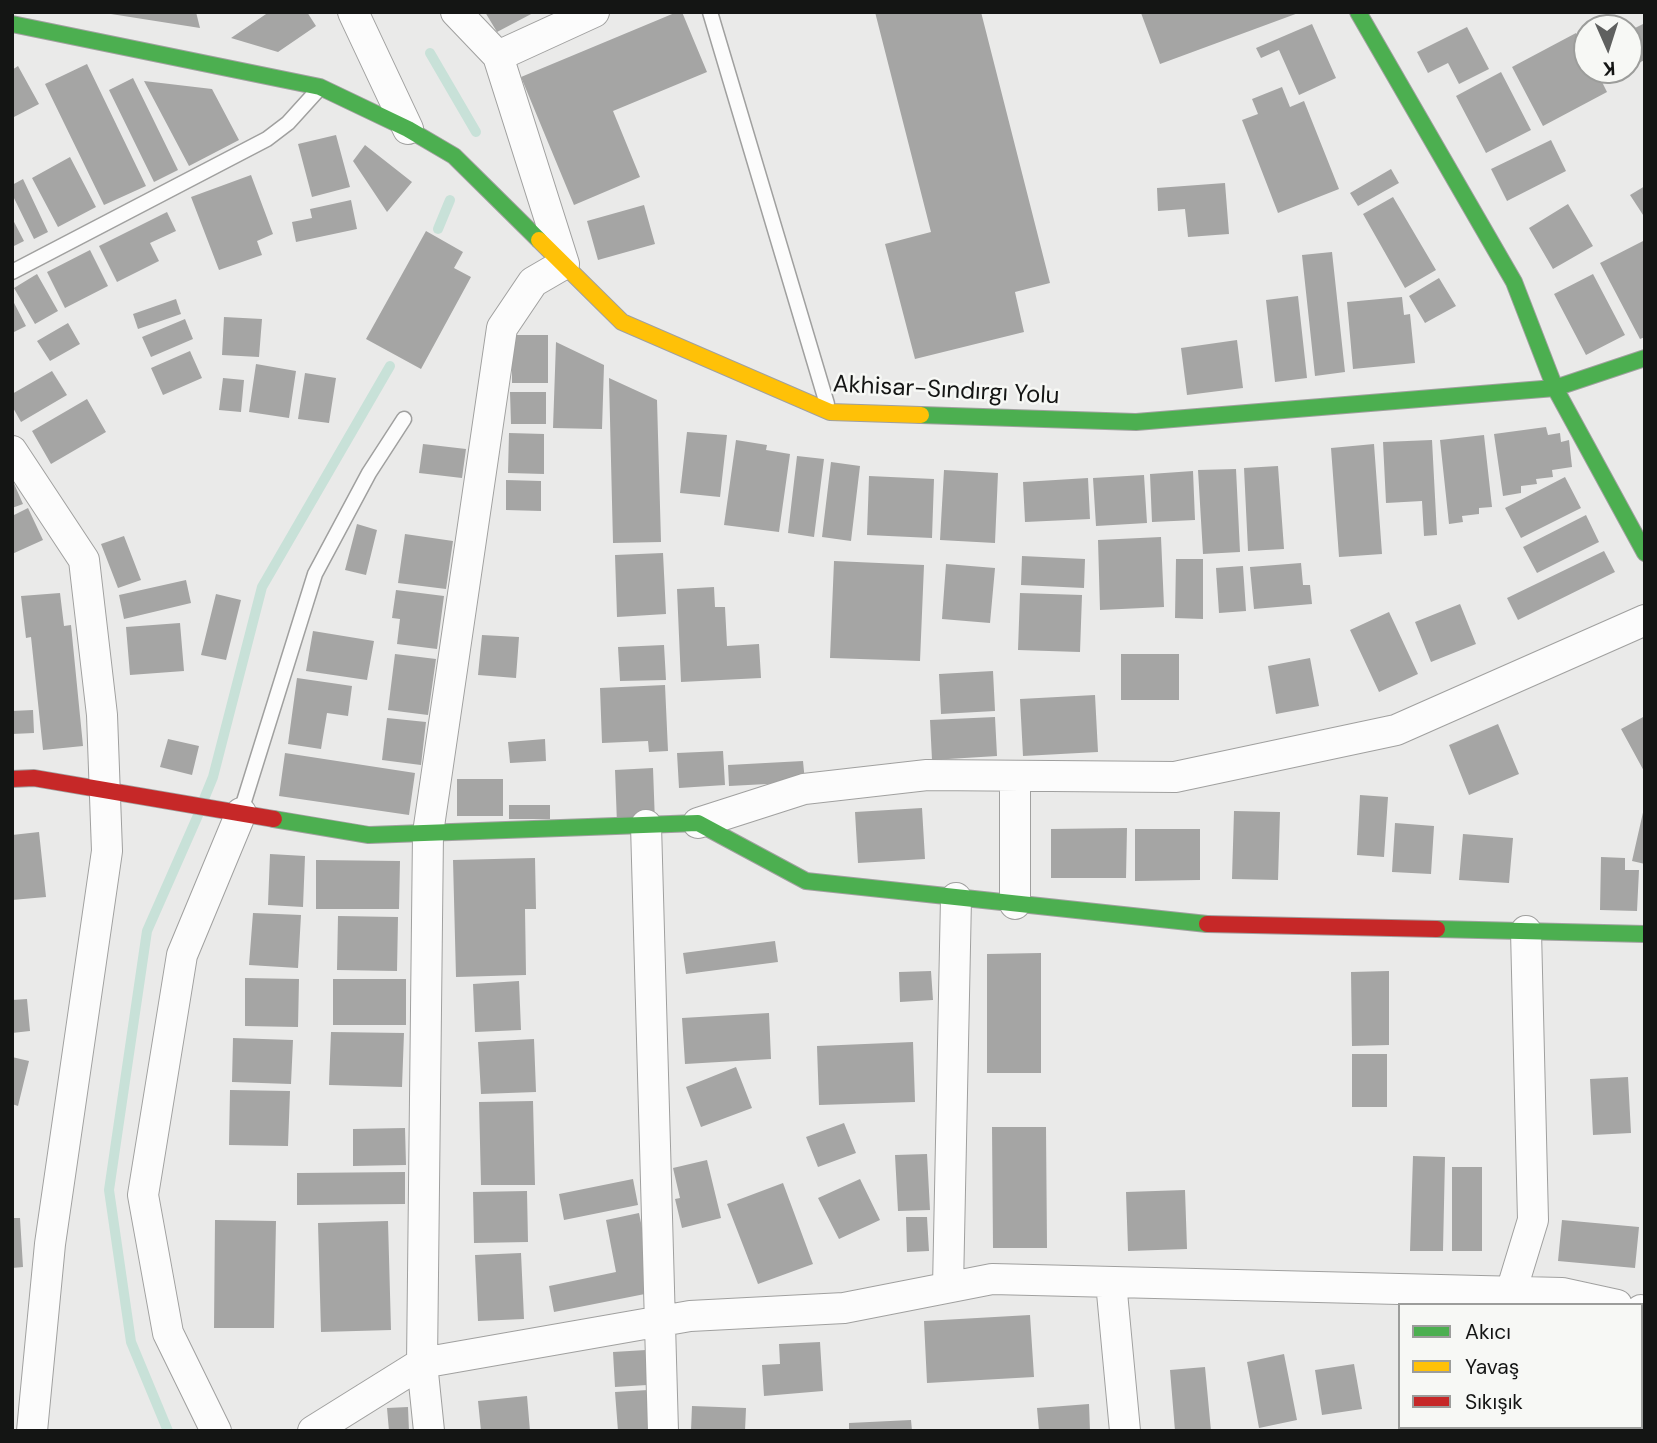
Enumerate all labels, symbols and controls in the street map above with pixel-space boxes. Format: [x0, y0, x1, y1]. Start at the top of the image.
north arrow [1573, 14, 1643, 84]
text: K [1602, 56, 1616, 81]
street label: Akhisar-Sındırgı Yolu [832, 371, 1060, 411]
legend [1398, 1303, 1643, 1429]
text: Akıcı [1465, 1318, 1511, 1346]
text: Yavaş [1465, 1353, 1519, 1381]
text: Sıkışık [1465, 1388, 1523, 1416]

